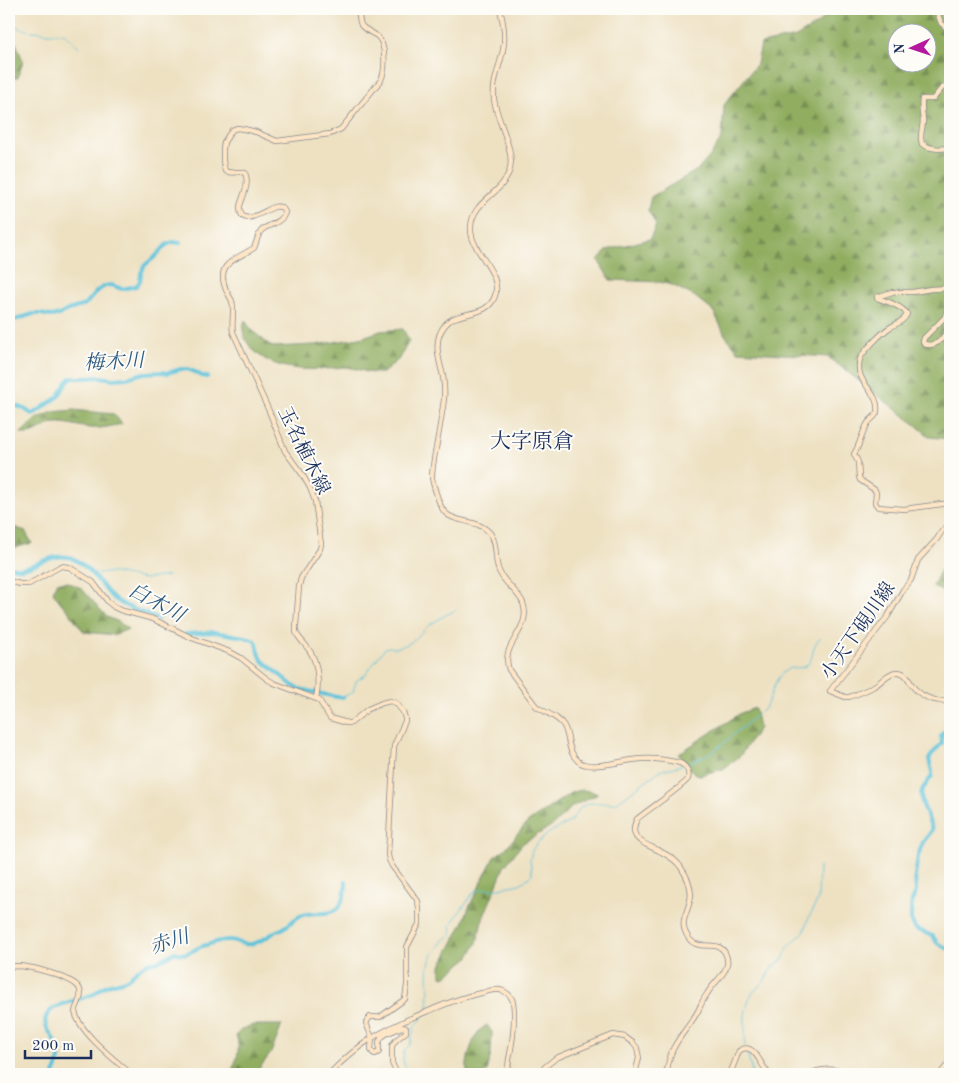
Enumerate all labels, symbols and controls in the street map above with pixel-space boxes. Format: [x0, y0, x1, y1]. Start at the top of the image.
north arrow [886, 22, 936, 72]
text: N [893, 43, 907, 54]
water label: 梅木川 [84, 349, 147, 375]
street label: 玉名植木線 [273, 403, 335, 498]
district label: 大字原倉 [490, 430, 574, 453]
street label: 小天下硯川線 [817, 578, 900, 684]
water label: 白木川 [125, 579, 190, 628]
water label: 赤川 [147, 925, 194, 959]
scale bar [25, 1028, 91, 1060]
text: 200 m [32, 1039, 74, 1054]

